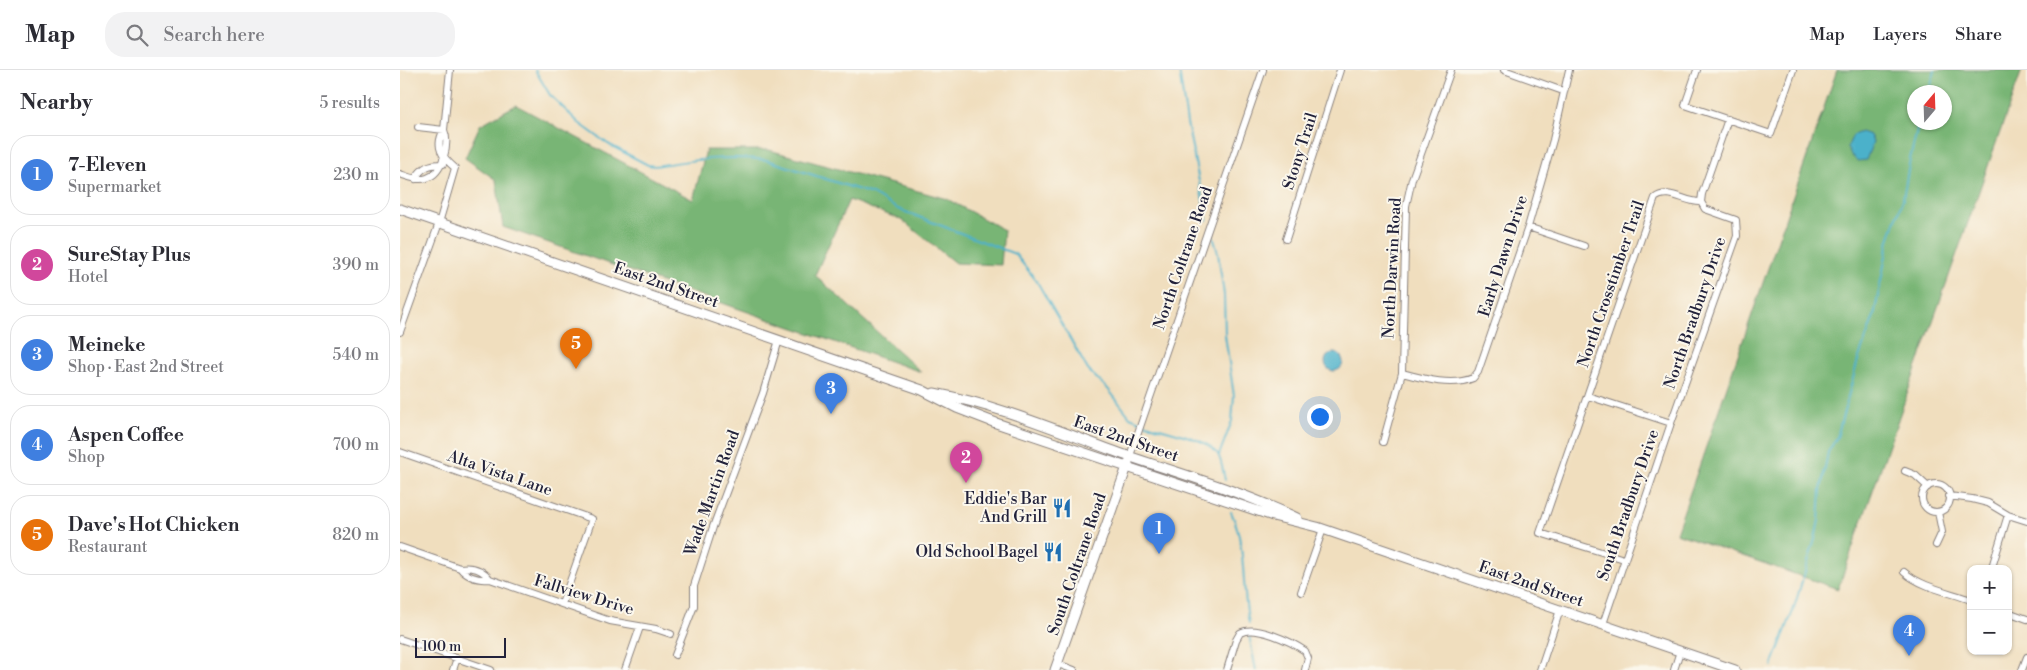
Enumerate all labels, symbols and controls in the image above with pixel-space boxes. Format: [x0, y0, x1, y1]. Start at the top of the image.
search box [105, 12, 455, 57]
text: Map [25, 20, 75, 50]
icon: search [123, 21, 151, 49]
text: Search here [163, 23, 265, 47]
text: Map [1810, 23, 1845, 46]
text: Layers [1873, 23, 1927, 46]
text: Share [1955, 23, 2002, 46]
north arrow [1907, 85, 1952, 130]
text: Nearby [20, 90, 93, 116]
text: 5 results [319, 93, 380, 113]
street label: Stony Trail [1278, 110, 1322, 192]
text: 7-Eleven [68, 153, 146, 177]
text: 1 [33, 165, 41, 185]
text: 230 m [333, 165, 379, 185]
text: Supermarket [68, 177, 162, 197]
street label: North Coltrane Road [1149, 184, 1217, 332]
street label: Early Dawn Drive [1474, 193, 1532, 319]
street label: North Darwin Road [1378, 197, 1406, 339]
street label: North Crosstimber Trail [1573, 198, 1649, 370]
street label: North Bradbury Drive [1660, 234, 1730, 392]
text: SureStay Plus [68, 243, 191, 267]
text: 2 [32, 255, 42, 275]
text: 390 m [333, 255, 379, 275]
street label: East 2nd Street [611, 258, 721, 312]
text: Hotel [68, 267, 108, 287]
pin: 5 [560, 328, 592, 369]
text: Meineke [68, 333, 145, 357]
text: 3 [32, 345, 42, 365]
text: 540 m [332, 345, 379, 365]
text: Shop · East 2nd Street [68, 357, 224, 377]
pin: 3 [815, 373, 847, 414]
your location [1307, 404, 1333, 430]
street label: East 2nd Street [1071, 412, 1181, 466]
text: Aspen Coffee [68, 423, 184, 447]
street label: Wade Martin Road [680, 427, 744, 560]
street label: South Bradbury Drive [1593, 427, 1663, 583]
text: 4 [32, 435, 42, 455]
text: 700 m [333, 435, 379, 455]
pin: 2 [950, 442, 982, 483]
street label: Alta Vista Lane [444, 445, 555, 500]
text: Shop [68, 447, 105, 467]
place label: Eddie's Bar And Grill [964, 489, 1047, 527]
street label: South Coltrane Road [1043, 490, 1111, 638]
restaurant icon: Eddie's Bar And Grill [1051, 497, 1073, 519]
text: Dave's Hot Chicken [68, 513, 239, 537]
pin: 1 [1143, 513, 1175, 554]
text: 5 [32, 525, 42, 545]
text: 820 m [332, 525, 379, 545]
text: Restaurant [68, 537, 147, 557]
restaurant icon: Old School Bagel [1042, 541, 1064, 563]
place label: Old School Bagel [915, 542, 1038, 562]
street label: East 2nd Street [1476, 557, 1586, 611]
map controls [1967, 565, 2012, 655]
button: + [1967, 565, 2012, 610]
street label: Fallview Drive [532, 570, 636, 620]
button: − [1967, 610, 2012, 655]
pin: 4 [1893, 615, 1925, 656]
scale bar [415, 635, 506, 658]
text: 100 m [422, 638, 461, 656]

